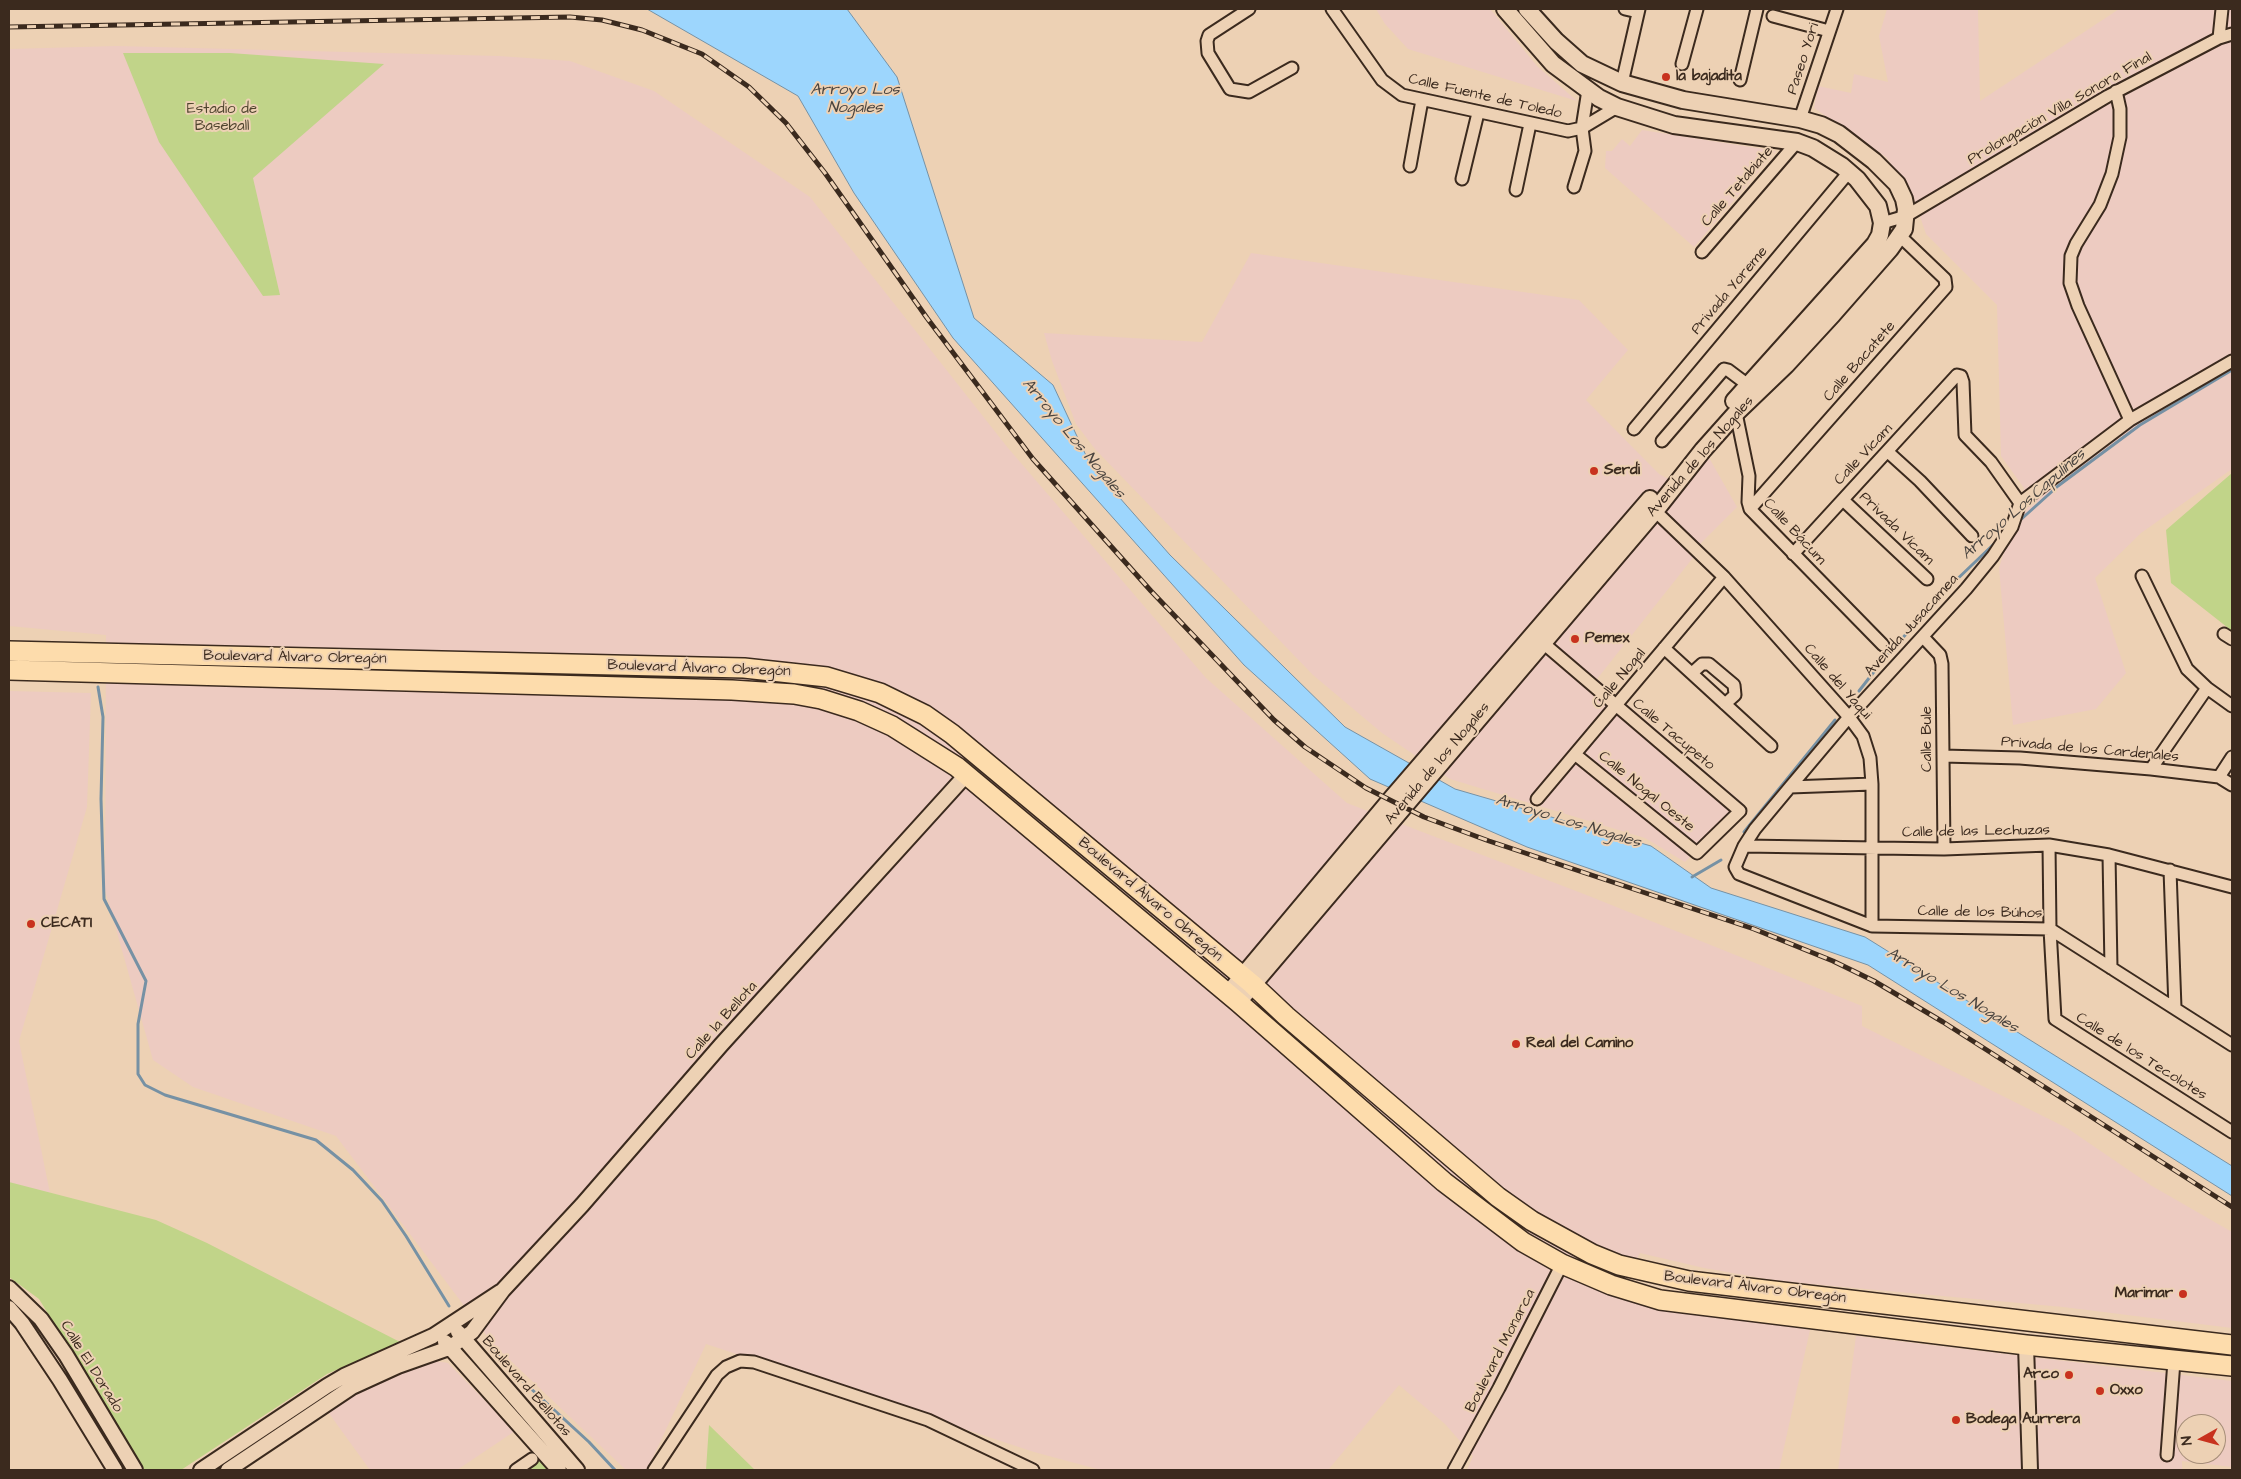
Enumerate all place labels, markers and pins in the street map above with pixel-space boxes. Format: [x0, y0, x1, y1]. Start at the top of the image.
place label: la bajadita [1676, 68, 1742, 86]
marker: la bajadita [1660, 71, 1672, 83]
place label: Serdi [1604, 462, 1640, 480]
marker: Serdi [1588, 465, 1600, 477]
place label: Pemex [1585, 630, 1630, 648]
marker: Pemex [1569, 633, 1581, 645]
place label: CECATI [41, 915, 92, 933]
marker: CECATI [25, 918, 37, 930]
place label: Real del Camino [1526, 1035, 1633, 1053]
marker: Real del Camino [1510, 1038, 1522, 1050]
place label: Marimar [2115, 1285, 2173, 1303]
marker: Marimar [2177, 1288, 2189, 1300]
place label: Arco [2023, 1366, 2059, 1384]
marker: Arco [2063, 1369, 2075, 1381]
place label: Oxxo [2110, 1382, 2143, 1400]
marker: Oxxo [2094, 1385, 2106, 1397]
place label: Bodega Aurrera [1966, 1411, 2080, 1429]
marker: Bodega Aurrera [1950, 1414, 1962, 1426]

